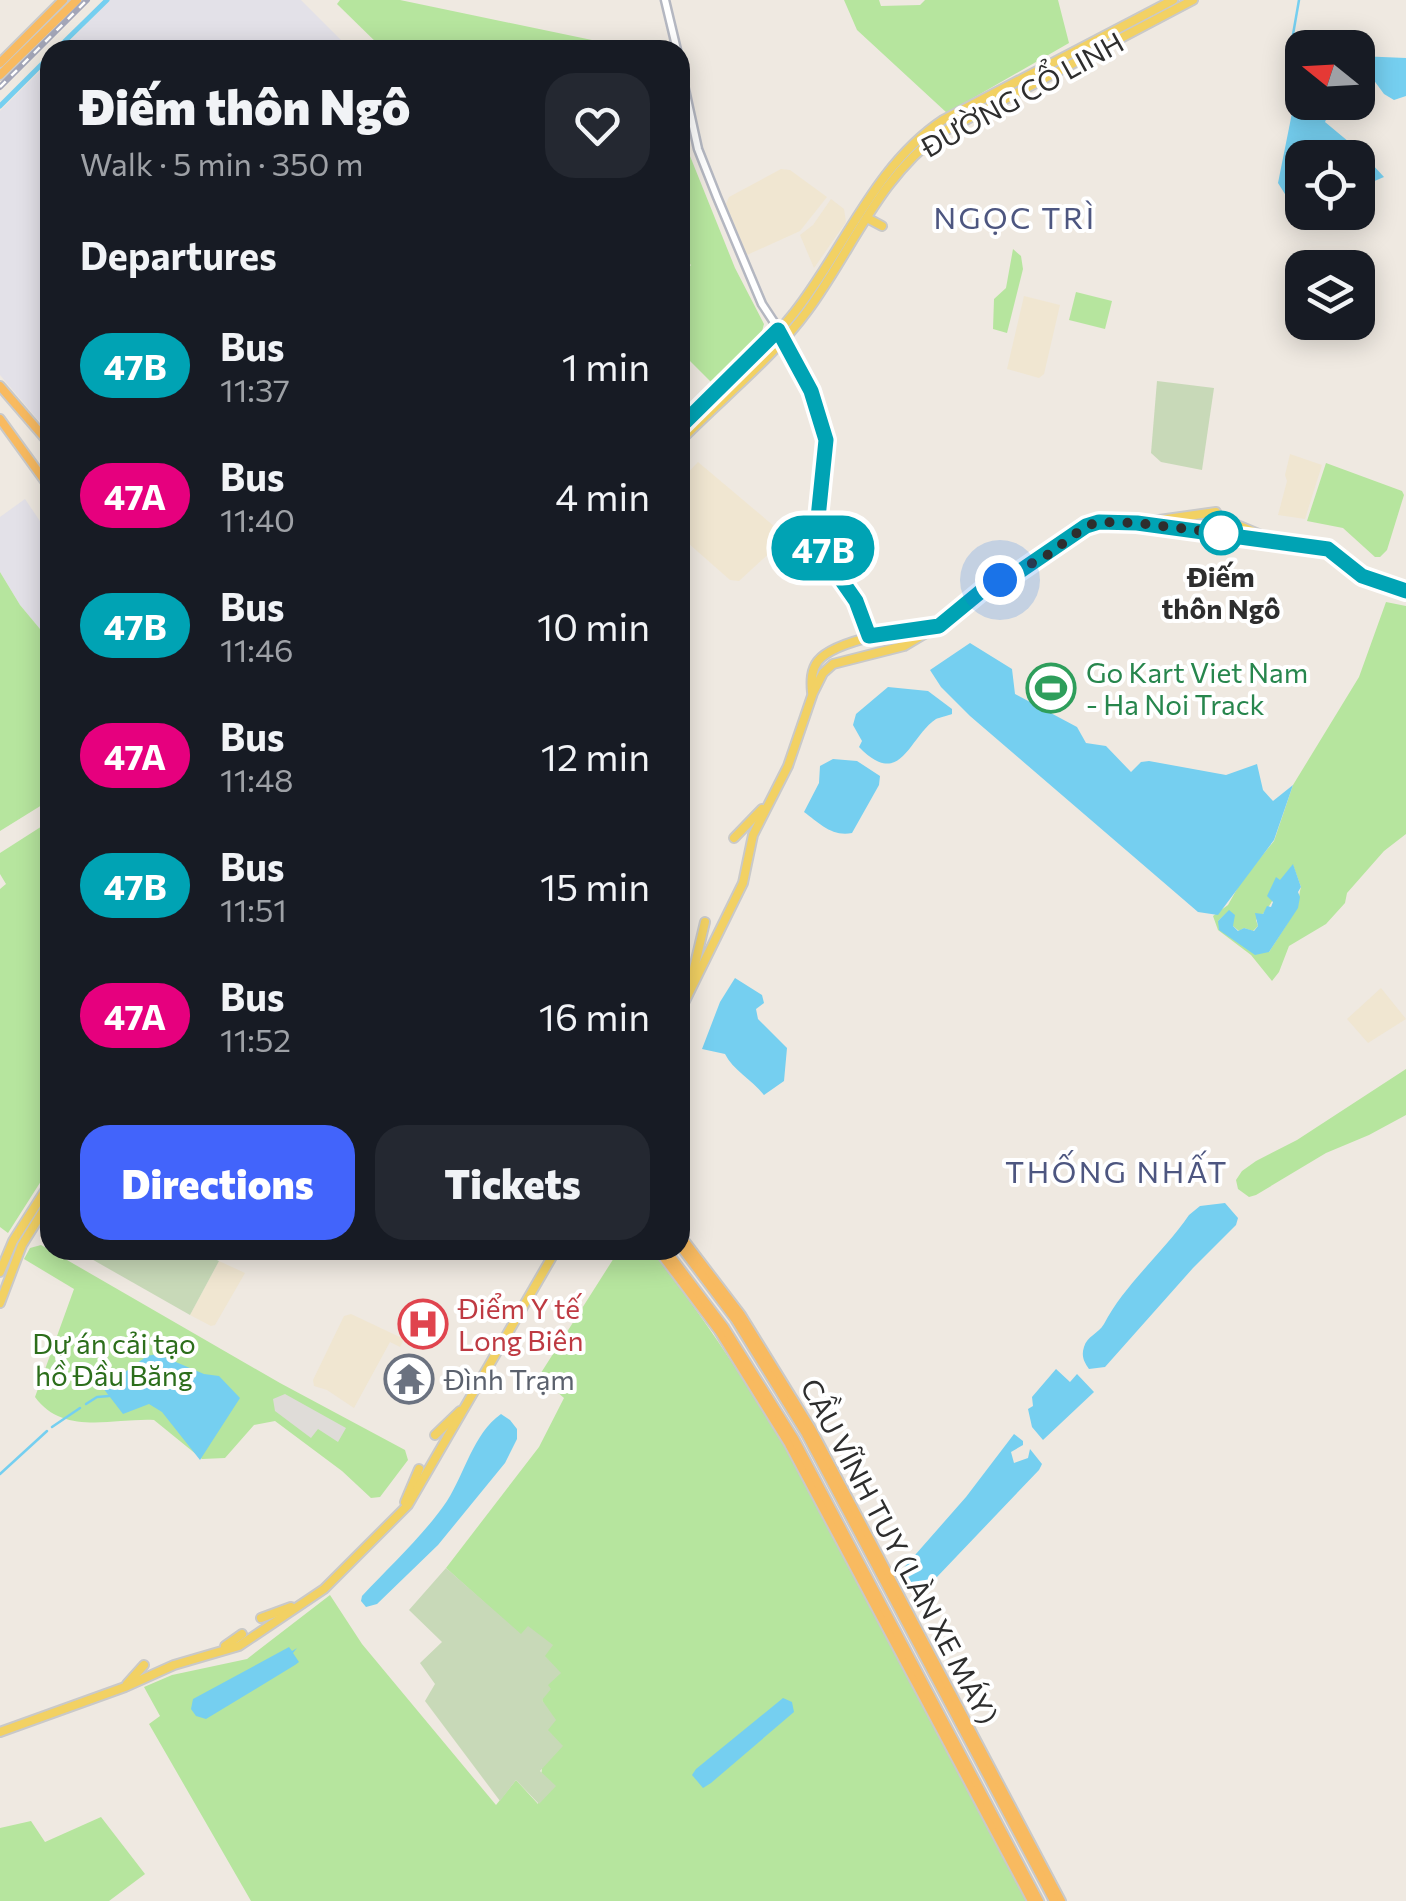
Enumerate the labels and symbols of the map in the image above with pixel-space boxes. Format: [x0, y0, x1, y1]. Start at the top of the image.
street label: ĐƯỜNG CỔ LINH [912, 21, 1129, 164]
north arrow [1285, 30, 1375, 120]
district label: NGỌC TRÌ [933, 198, 1097, 235]
marker: Điếm thôn Ngô [1200, 512, 1242, 554]
line badge: 47B [766, 516, 880, 580]
your location [975, 555, 1025, 605]
place label: Điếm thôn Ngô [1161, 559, 1281, 625]
place label: Go Kart Viet Nam - Ha Noi Track [1086, 655, 1308, 721]
sports icon: Go Kart Viet Nam - Ha Noi Track [1025, 662, 1077, 714]
district label: THỐNG NHẤT [1005, 1150, 1229, 1189]
place label: Điểm Y tế Long Biên [457, 1291, 583, 1357]
hospital icon: Điểm Y tế Long Biên [397, 1298, 449, 1350]
park label: Dự án cải tạo hồ Đầu Băng [32, 1326, 196, 1392]
temple icon: Đình Trạm [383, 1353, 435, 1405]
place label: Đình Trạm [443, 1362, 575, 1396]
street label: CẦU VĨNH TUY (LÀN XE MÁY) [794, 1371, 1008, 1730]

